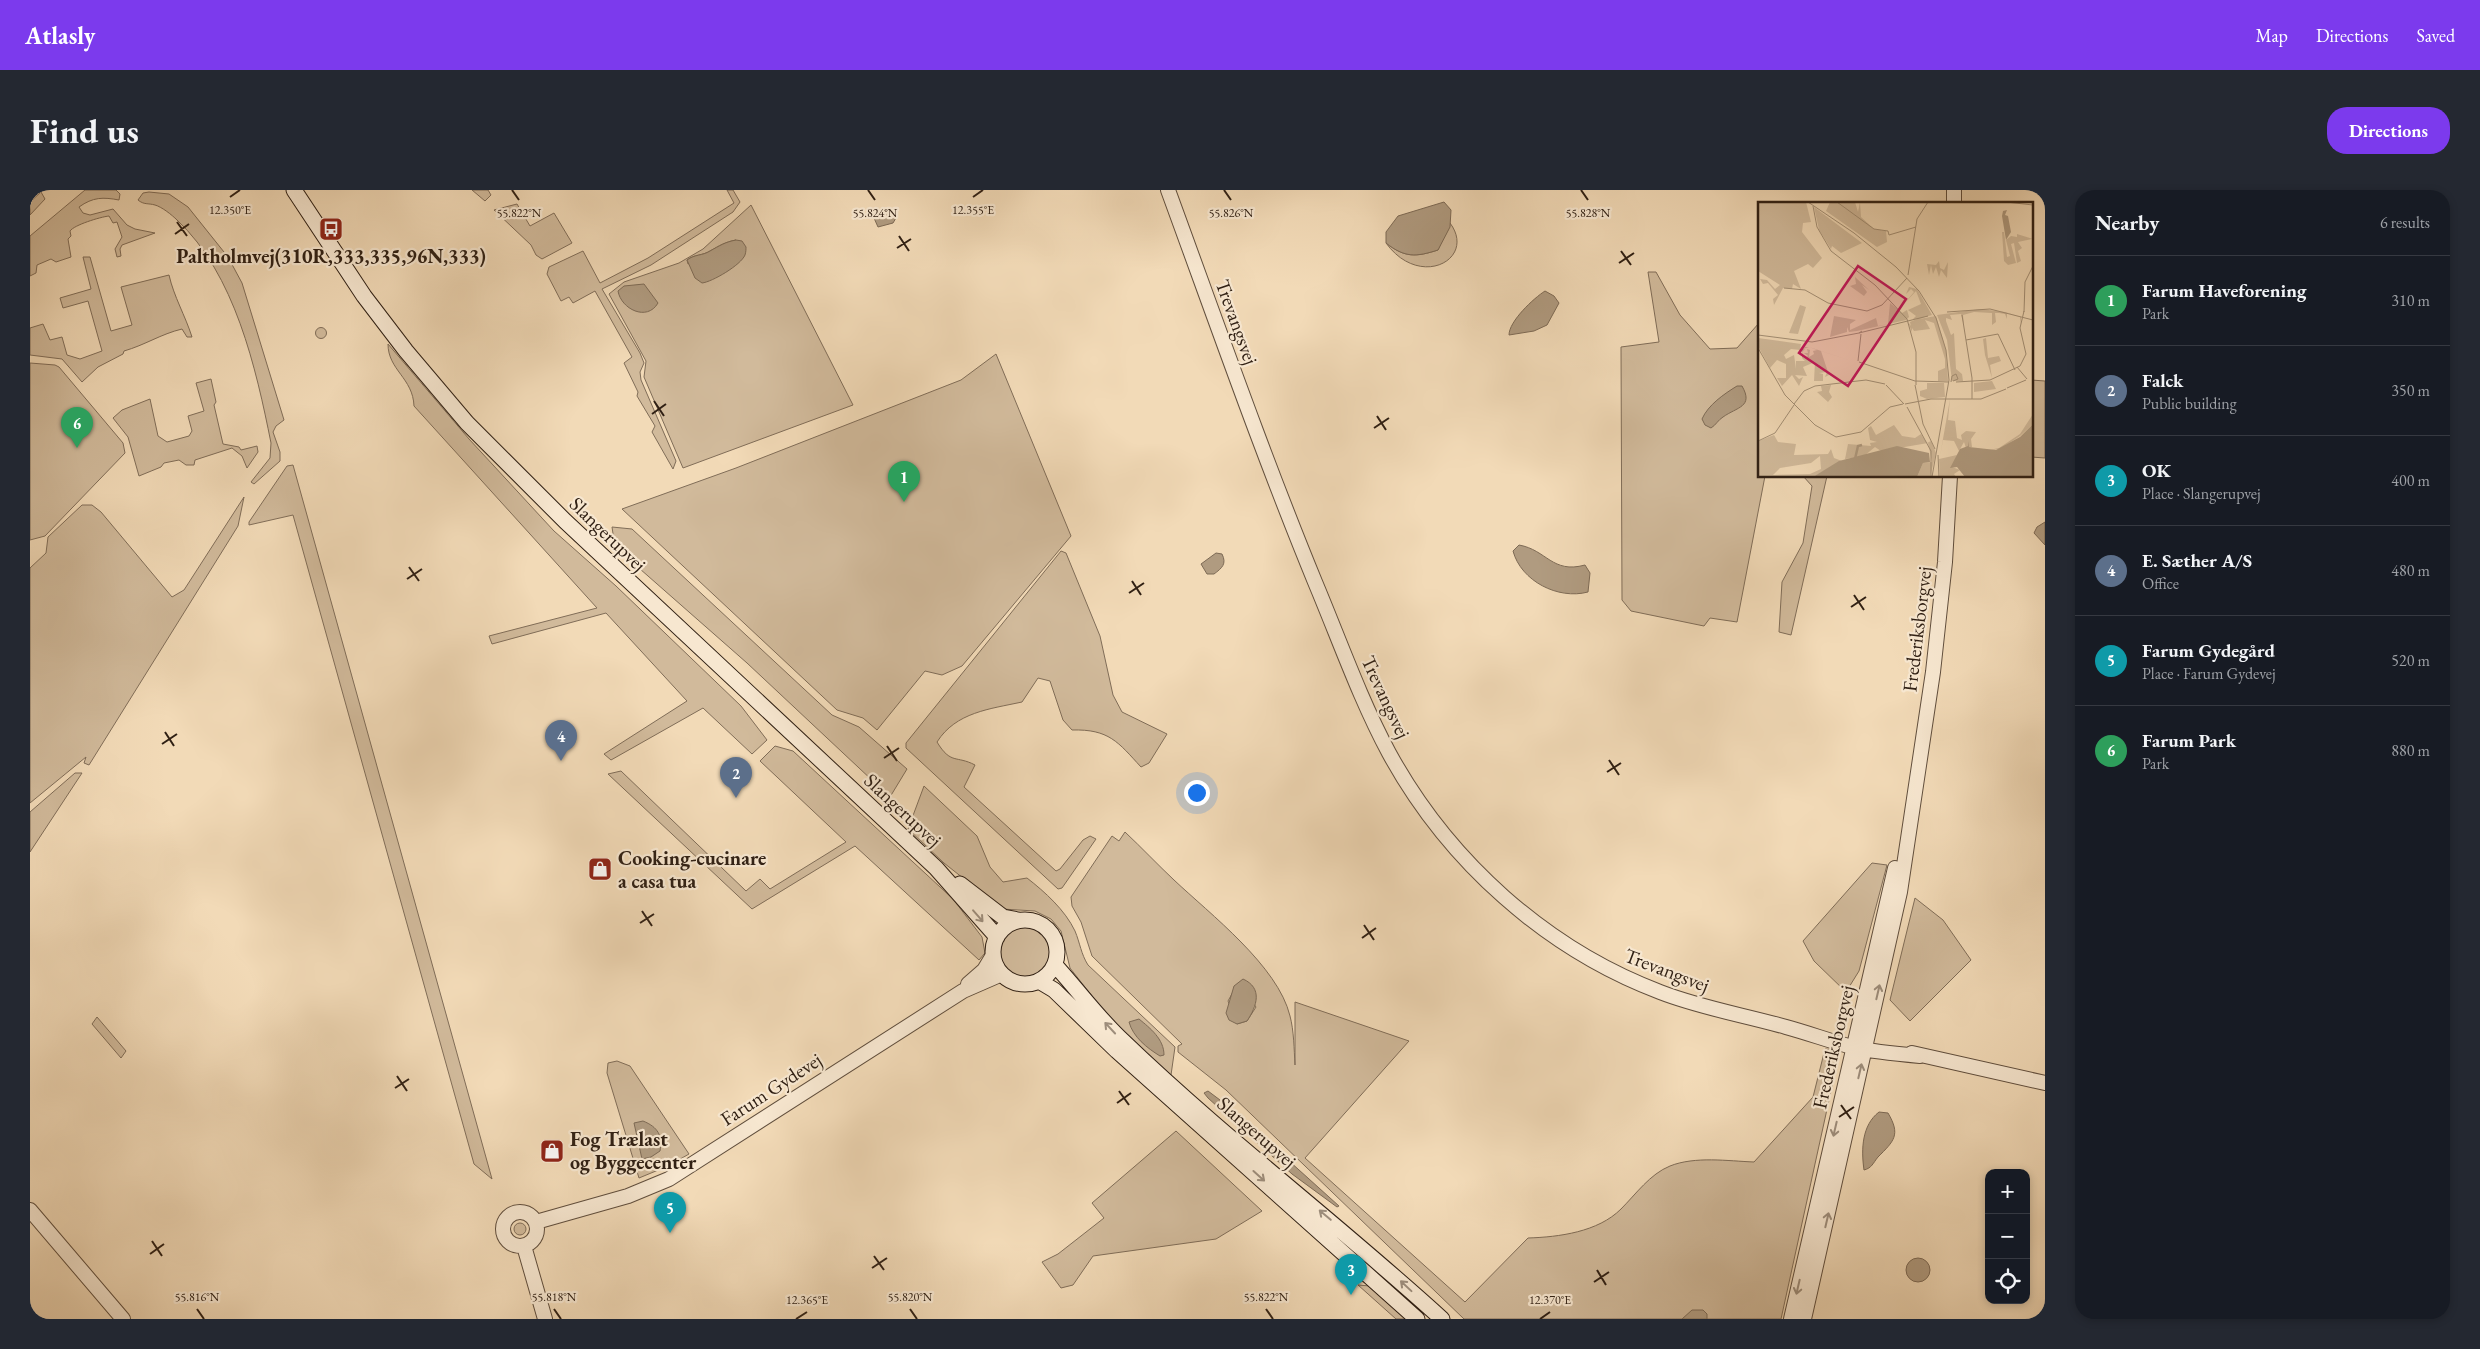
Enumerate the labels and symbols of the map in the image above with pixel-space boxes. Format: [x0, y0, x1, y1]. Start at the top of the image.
text: 12.350°E [209, 202, 251, 218]
text: 12.355°E [952, 202, 994, 218]
inset map [1758, 202, 2032, 478]
text: 55.822°N [497, 205, 542, 221]
text: 55.824°N [853, 205, 898, 221]
text: 55.826°N [1209, 205, 1254, 221]
text: 55.828°N [1566, 205, 1611, 221]
bus stop icon: Paltholmvej(310R,333,335,96N,333) [318, 216, 344, 242]
place label: Paltholmvej(310R,333,335,96N,333) [176, 243, 486, 269]
street label: Trevangsvej [1210, 276, 1264, 368]
pin: 6 [61, 407, 93, 448]
pin: 1 [888, 461, 920, 502]
street label: Slangerupvej [564, 491, 652, 577]
street label: Frederiksborgvej [1896, 565, 1938, 693]
street label: Trevangsvej [1355, 651, 1417, 743]
pin: 4 [545, 720, 577, 761]
pin: 2 [720, 757, 752, 798]
street label: Slangerupvej [859, 767, 947, 853]
your location [1184, 780, 1210, 806]
place label: Cooking-cucinare a casa tua [618, 845, 766, 894]
shop icon: Cooking-cucinare a casa tua [587, 856, 613, 882]
one-way arrow [972, 909, 984, 922]
street label: Trevangsvej [1621, 942, 1713, 998]
street label: Frederiksborgvej [1806, 983, 1860, 1111]
one-way arrow [1874, 984, 1883, 1000]
one-way arrow [1104, 1022, 1116, 1034]
street label: Farum Gydevej [715, 1047, 827, 1131]
one-way arrow [1856, 1063, 1865, 1079]
street label: Slangerupvej [1212, 1090, 1302, 1174]
one-way arrow [1829, 1120, 1839, 1136]
place label: Fog Trælast og Byggecenter [570, 1126, 697, 1175]
shop icon: Fog Trælast og Byggecenter [539, 1138, 565, 1164]
one-way arrow [1252, 1170, 1265, 1182]
pin: 5 [654, 1192, 686, 1233]
one-way arrow [1319, 1210, 1332, 1221]
one-way arrow [1823, 1213, 1832, 1229]
pin: 3 [1335, 1254, 1367, 1295]
one-way arrow [1793, 1279, 1802, 1295]
one-way arrow [1400, 1280, 1413, 1292]
text: 55.816°N [175, 1289, 220, 1305]
text: 55.818°N [532, 1289, 577, 1305]
text: 55.820°N [888, 1289, 933, 1305]
text: 55.822°N [1244, 1289, 1289, 1305]
text: 12.365°E [786, 1292, 828, 1308]
text: 12.370°E [1529, 1292, 1571, 1308]

